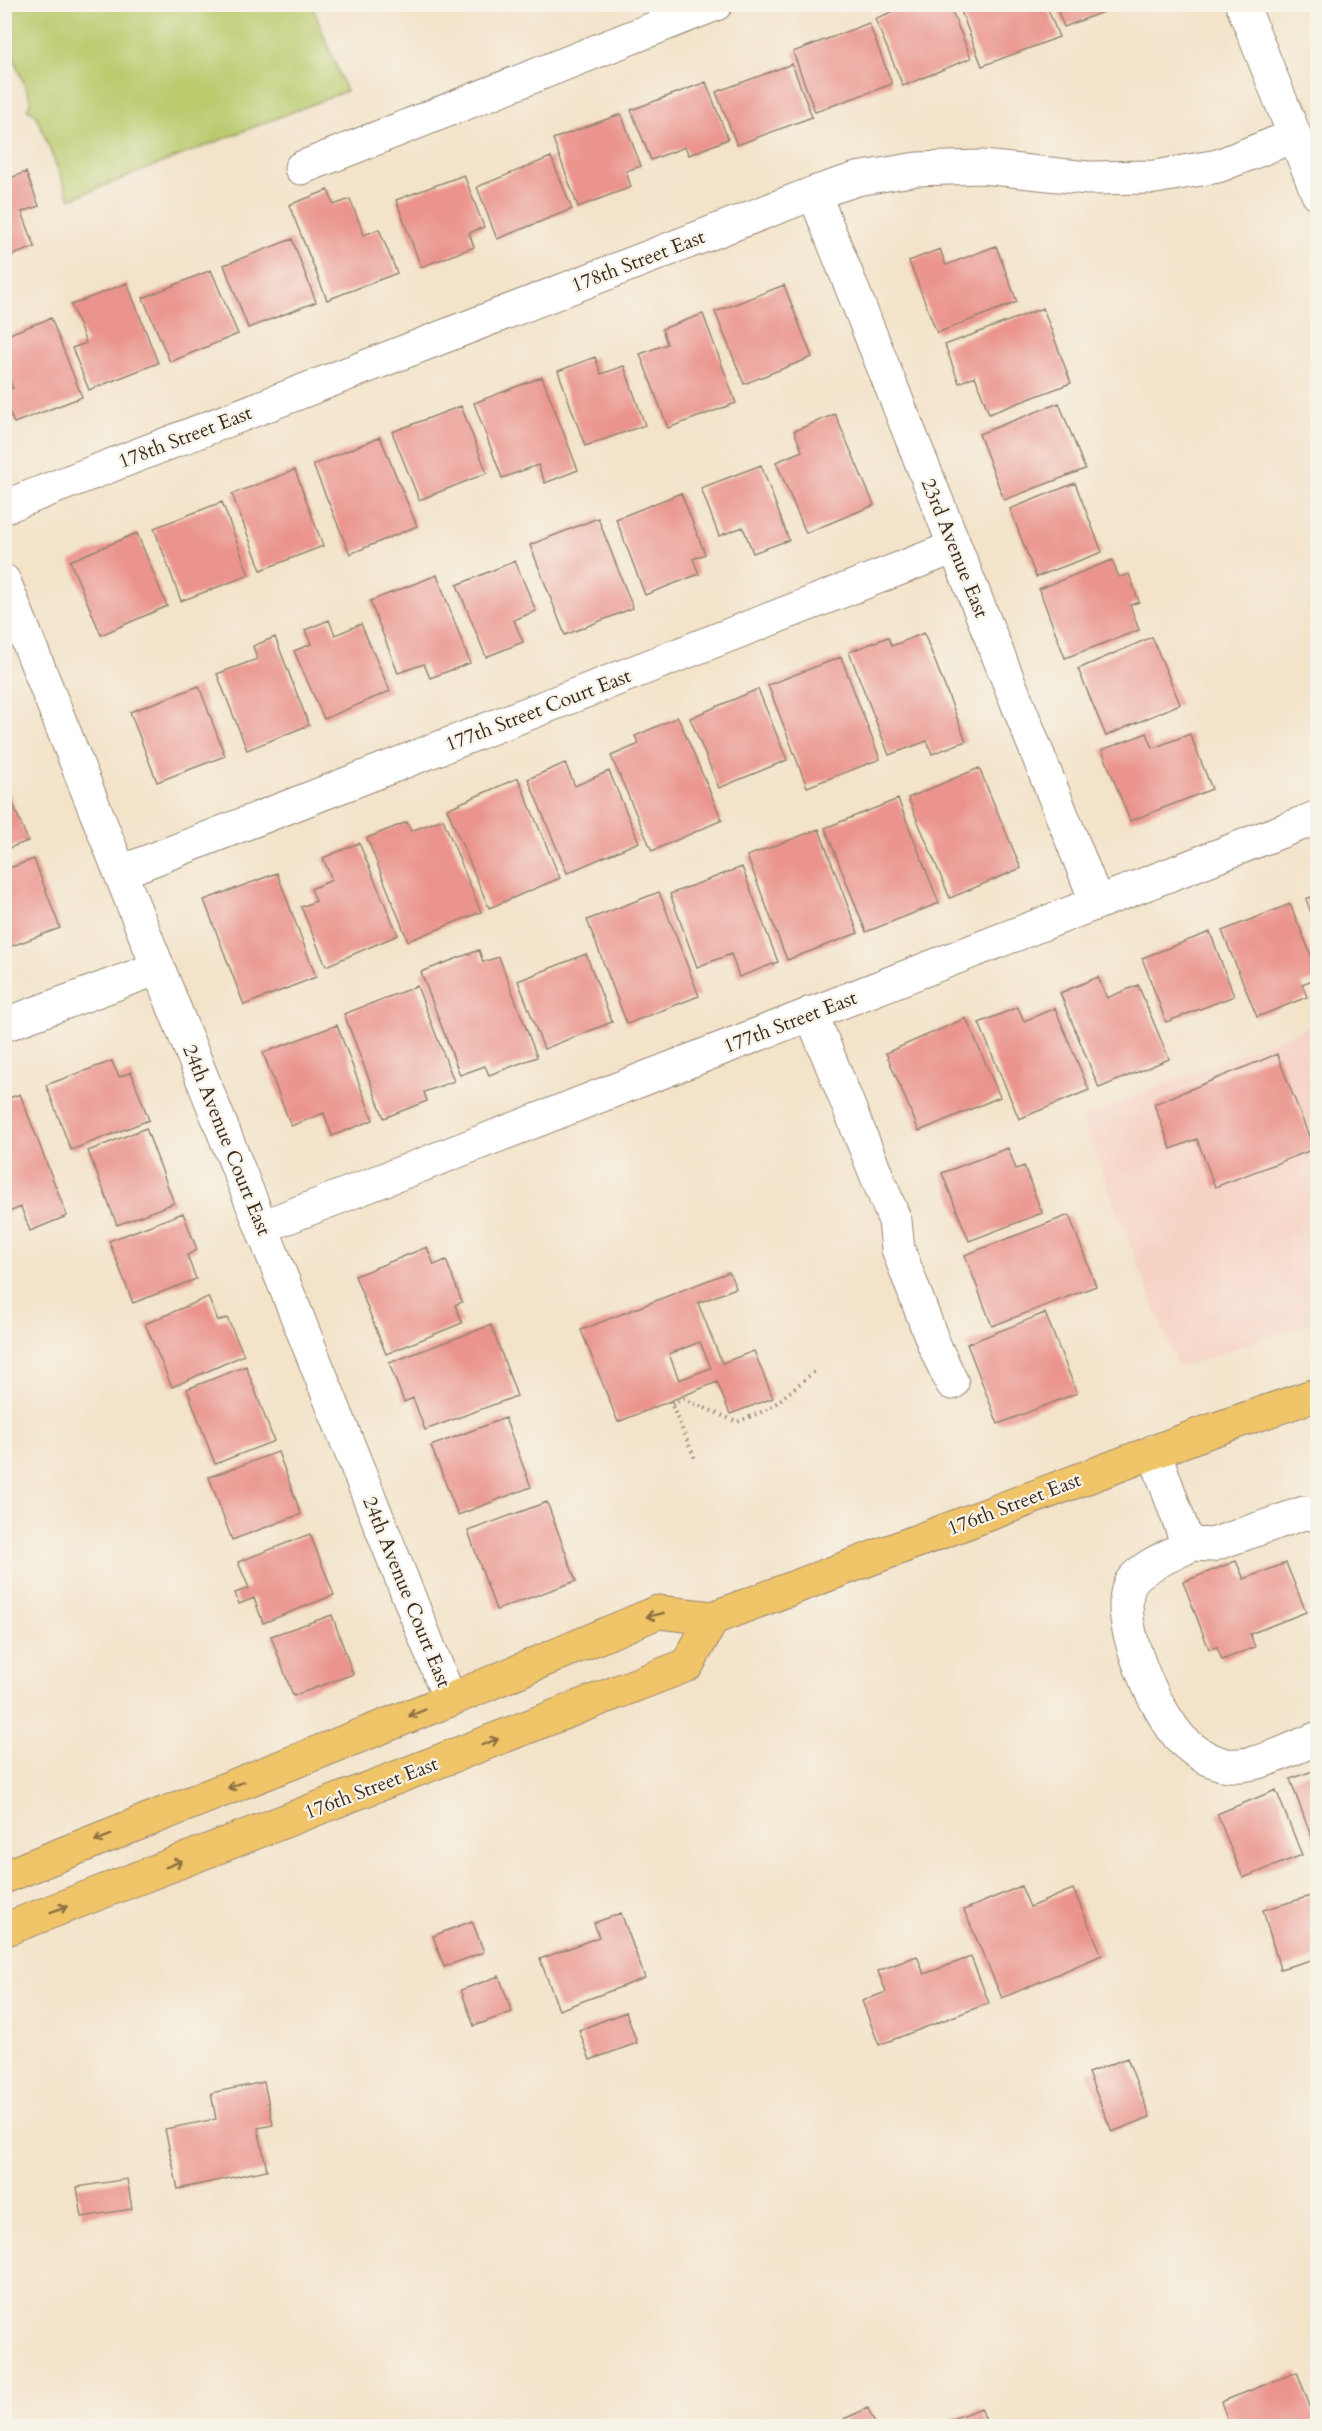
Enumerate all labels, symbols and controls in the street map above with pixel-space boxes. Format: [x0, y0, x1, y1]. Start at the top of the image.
street label: 178th Street East [567, 223, 709, 299]
street label: 178th Street East [114, 399, 256, 475]
street label: 23rd Avenue East [915, 474, 995, 622]
street label: 177th Street Court East [441, 662, 635, 758]
street label: 177th Street East [719, 984, 861, 1060]
street label: 24th Avenue Court East [176, 1041, 278, 1240]
street label: 176th Street East [943, 1466, 1085, 1542]
street label: 24th Avenue Court East [356, 1493, 458, 1692]
one-way arrow [646, 1610, 665, 1622]
one-way arrow [408, 1708, 427, 1719]
one-way arrow [480, 1736, 498, 1747]
street label: 176th Street East [300, 1750, 442, 1826]
one-way arrow [227, 1780, 245, 1791]
one-way arrow [95, 1833, 113, 1844]
one-way arrow [164, 1858, 182, 1869]
one-way arrow [49, 1903, 68, 1914]

